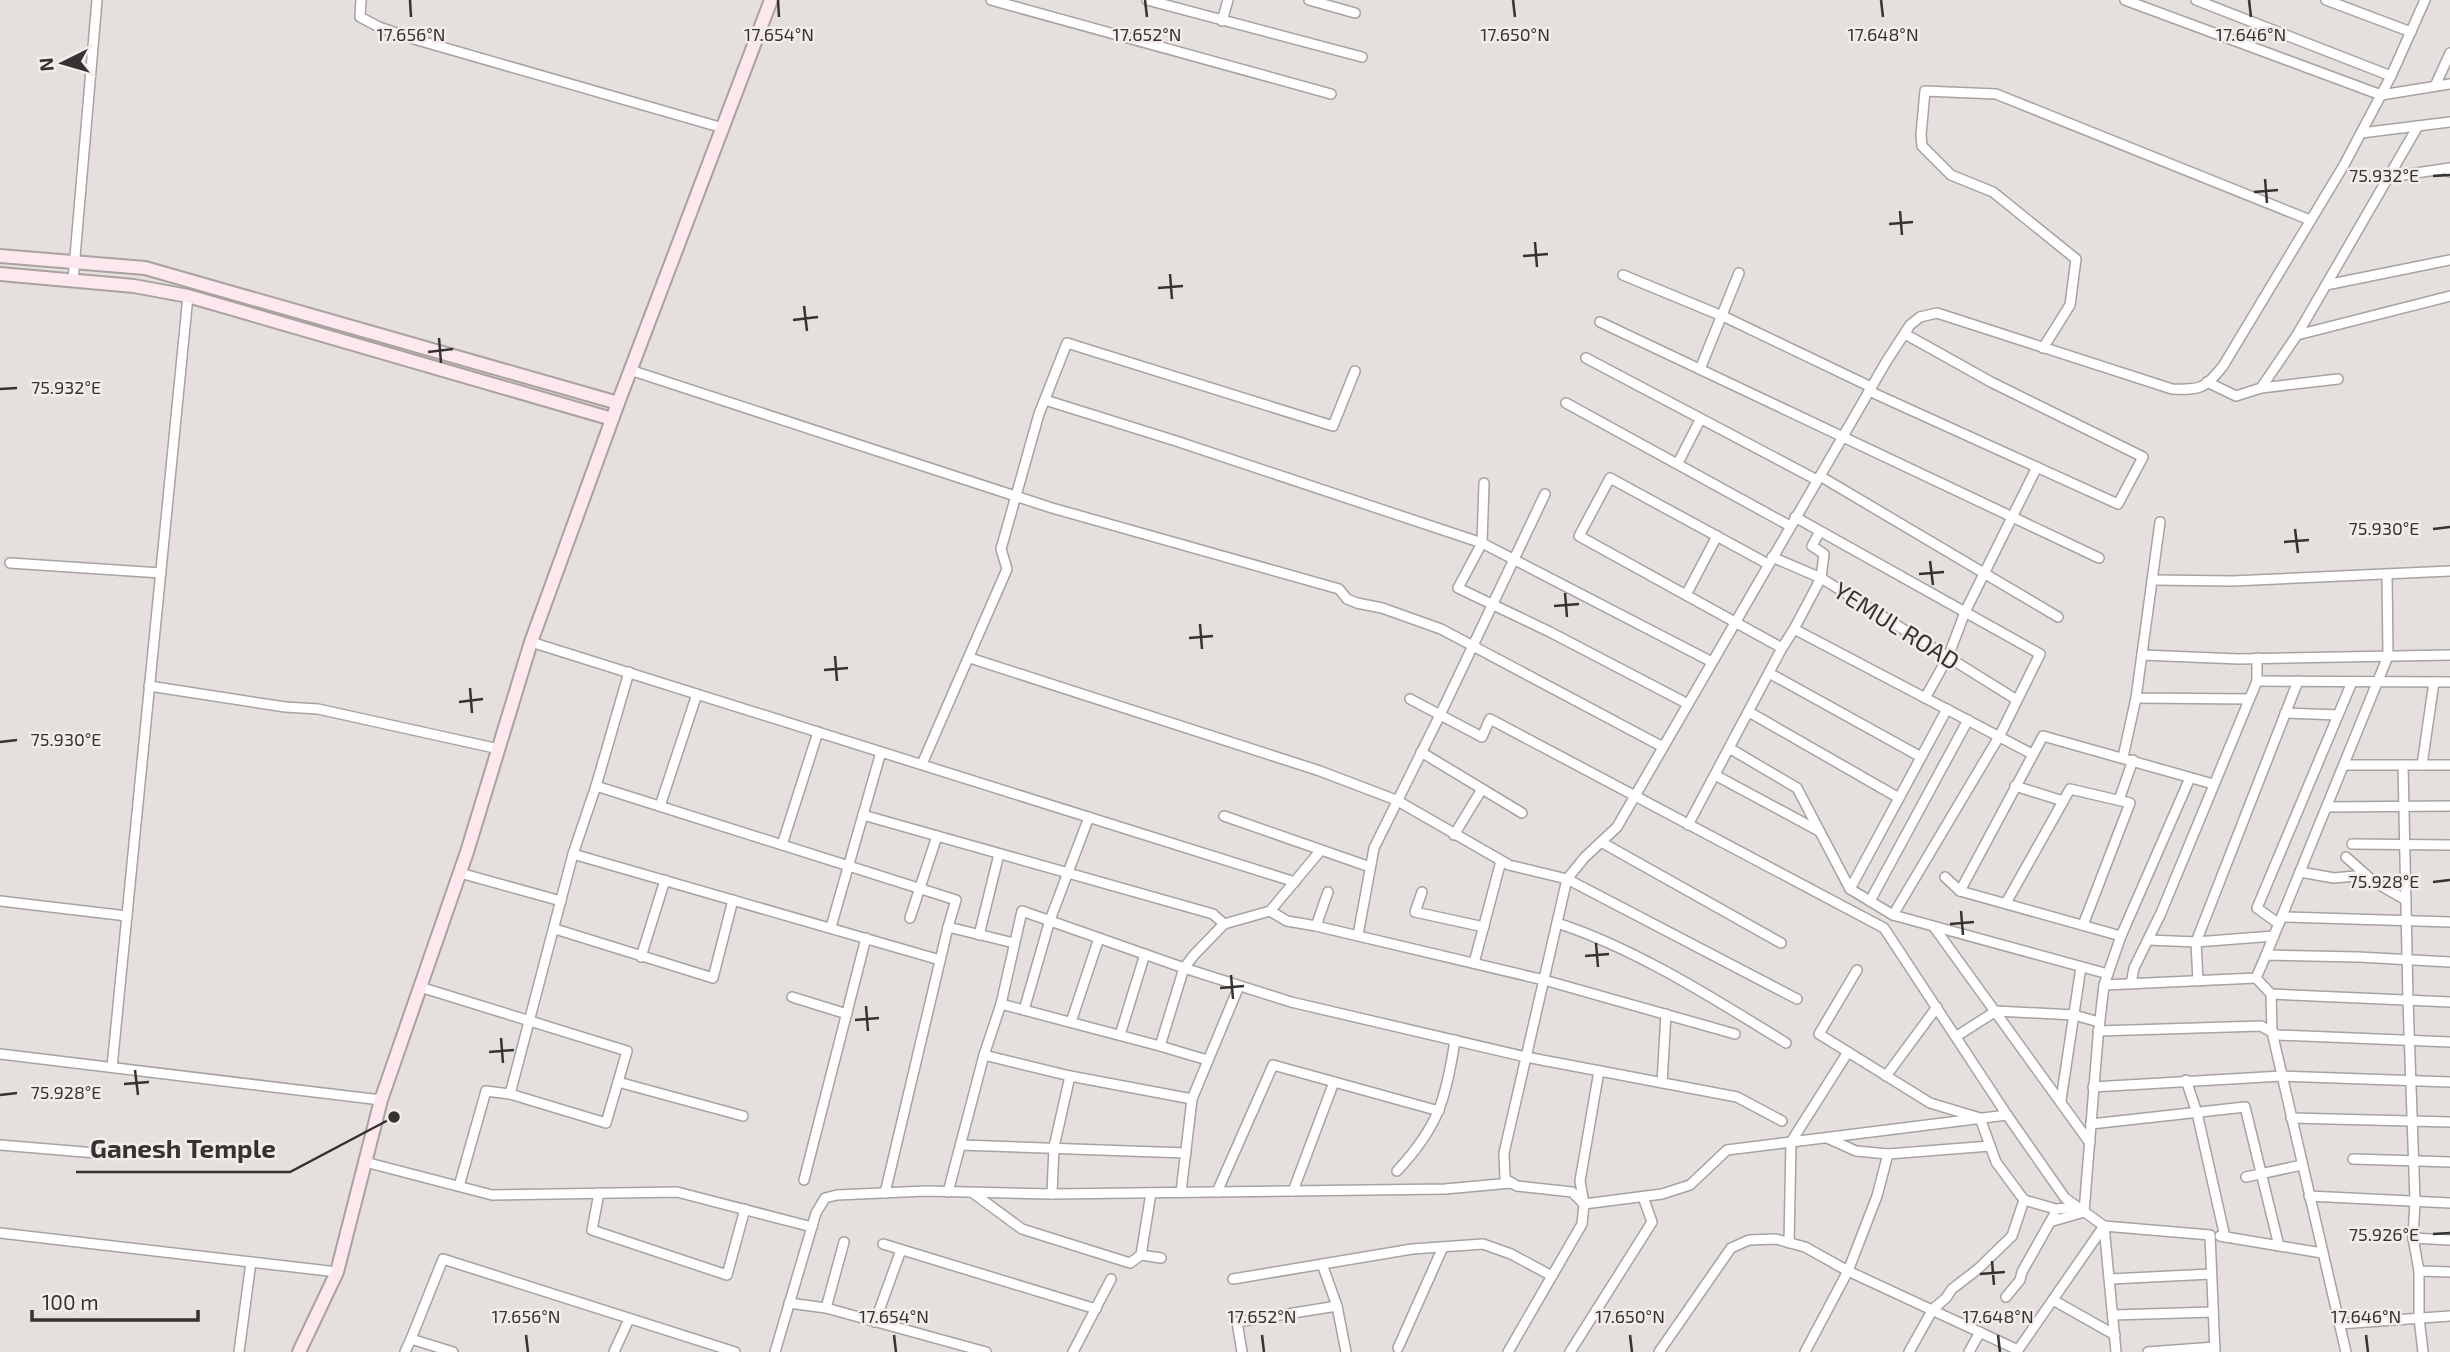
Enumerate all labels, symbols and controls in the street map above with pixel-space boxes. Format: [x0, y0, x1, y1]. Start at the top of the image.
text: 17.656°N [376, 23, 446, 45]
text: 17.654°N [744, 23, 814, 45]
text: 17.652°N [1113, 23, 1181, 45]
text: 17.650°N [1480, 23, 1550, 45]
text: 17.648°N [1847, 23, 1919, 45]
text: 17.646°N [2216, 23, 2286, 45]
north arrow [28, 28, 98, 98]
text: N [34, 57, 58, 72]
text: 75.932°E [2349, 164, 2419, 186]
text: 75.932°E [31, 376, 101, 398]
text: 75.930°E [2349, 517, 2419, 539]
street label: YEMUL ROAD [1829, 575, 1965, 675]
text: 75.930°E [31, 728, 101, 750]
text: 75.928°E [2349, 870, 2419, 892]
text: 75.928°E [31, 1081, 101, 1103]
callout: Ganesh Temple [76, 1125, 290, 1172]
text: Ganesh Temple [90, 1132, 276, 1163]
text: 75.926°E [2349, 1223, 2419, 1245]
scale bar [32, 1278, 198, 1322]
text: 100 m [42, 1289, 99, 1314]
text: 17.656°N [491, 1305, 561, 1327]
text: 17.654°N [859, 1305, 929, 1327]
text: 17.652°N [1228, 1305, 1296, 1327]
text: 17.650°N [1595, 1305, 1665, 1327]
text: 17.648°N [1962, 1305, 2034, 1327]
text: 17.646°N [2331, 1305, 2401, 1327]

